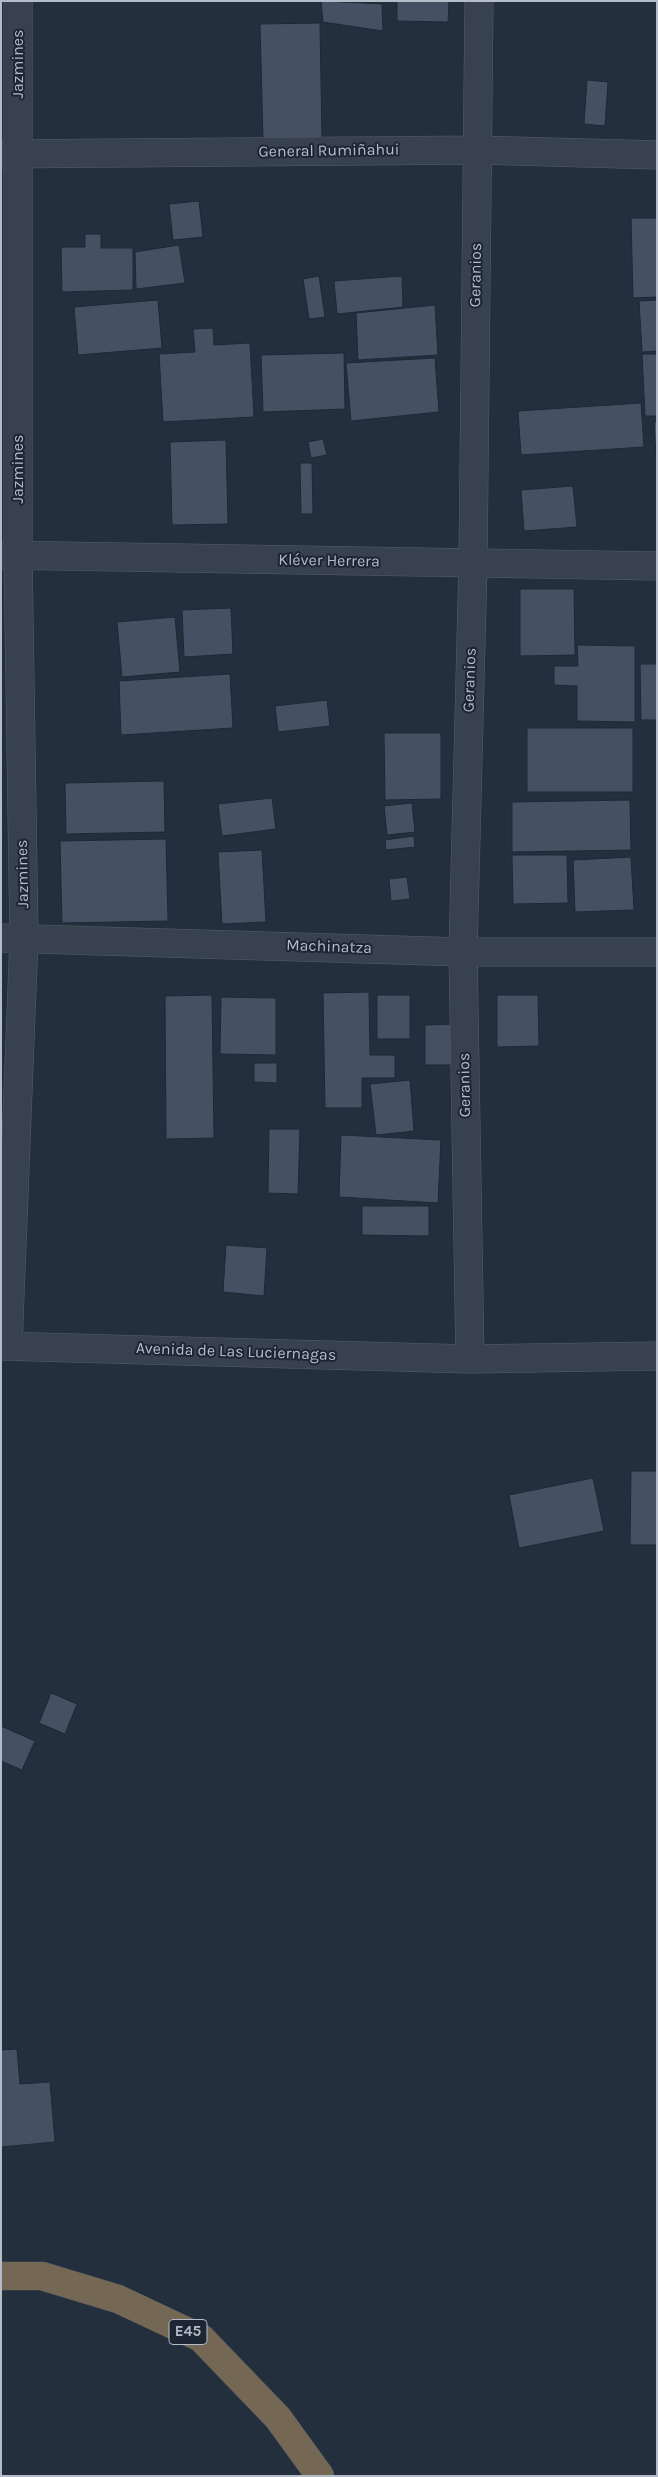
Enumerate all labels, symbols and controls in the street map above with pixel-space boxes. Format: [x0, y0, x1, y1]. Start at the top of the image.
street label: Jazmines [8, 30, 28, 98]
street label: General Rumiñahui [258, 140, 400, 162]
street label: Geranios [466, 242, 486, 308]
street label: Jazmines [8, 435, 28, 503]
street label: Kléver Herrera [278, 551, 380, 571]
street label: Geranios [459, 647, 481, 713]
street label: Jazmines [13, 839, 33, 909]
street label: Machinatza [286, 936, 372, 958]
street label: Geranios [455, 1052, 475, 1118]
street label: Avenida de Las Luciernagas [135, 1339, 337, 1365]
road number: E45 [169, 2320, 207, 2344]

